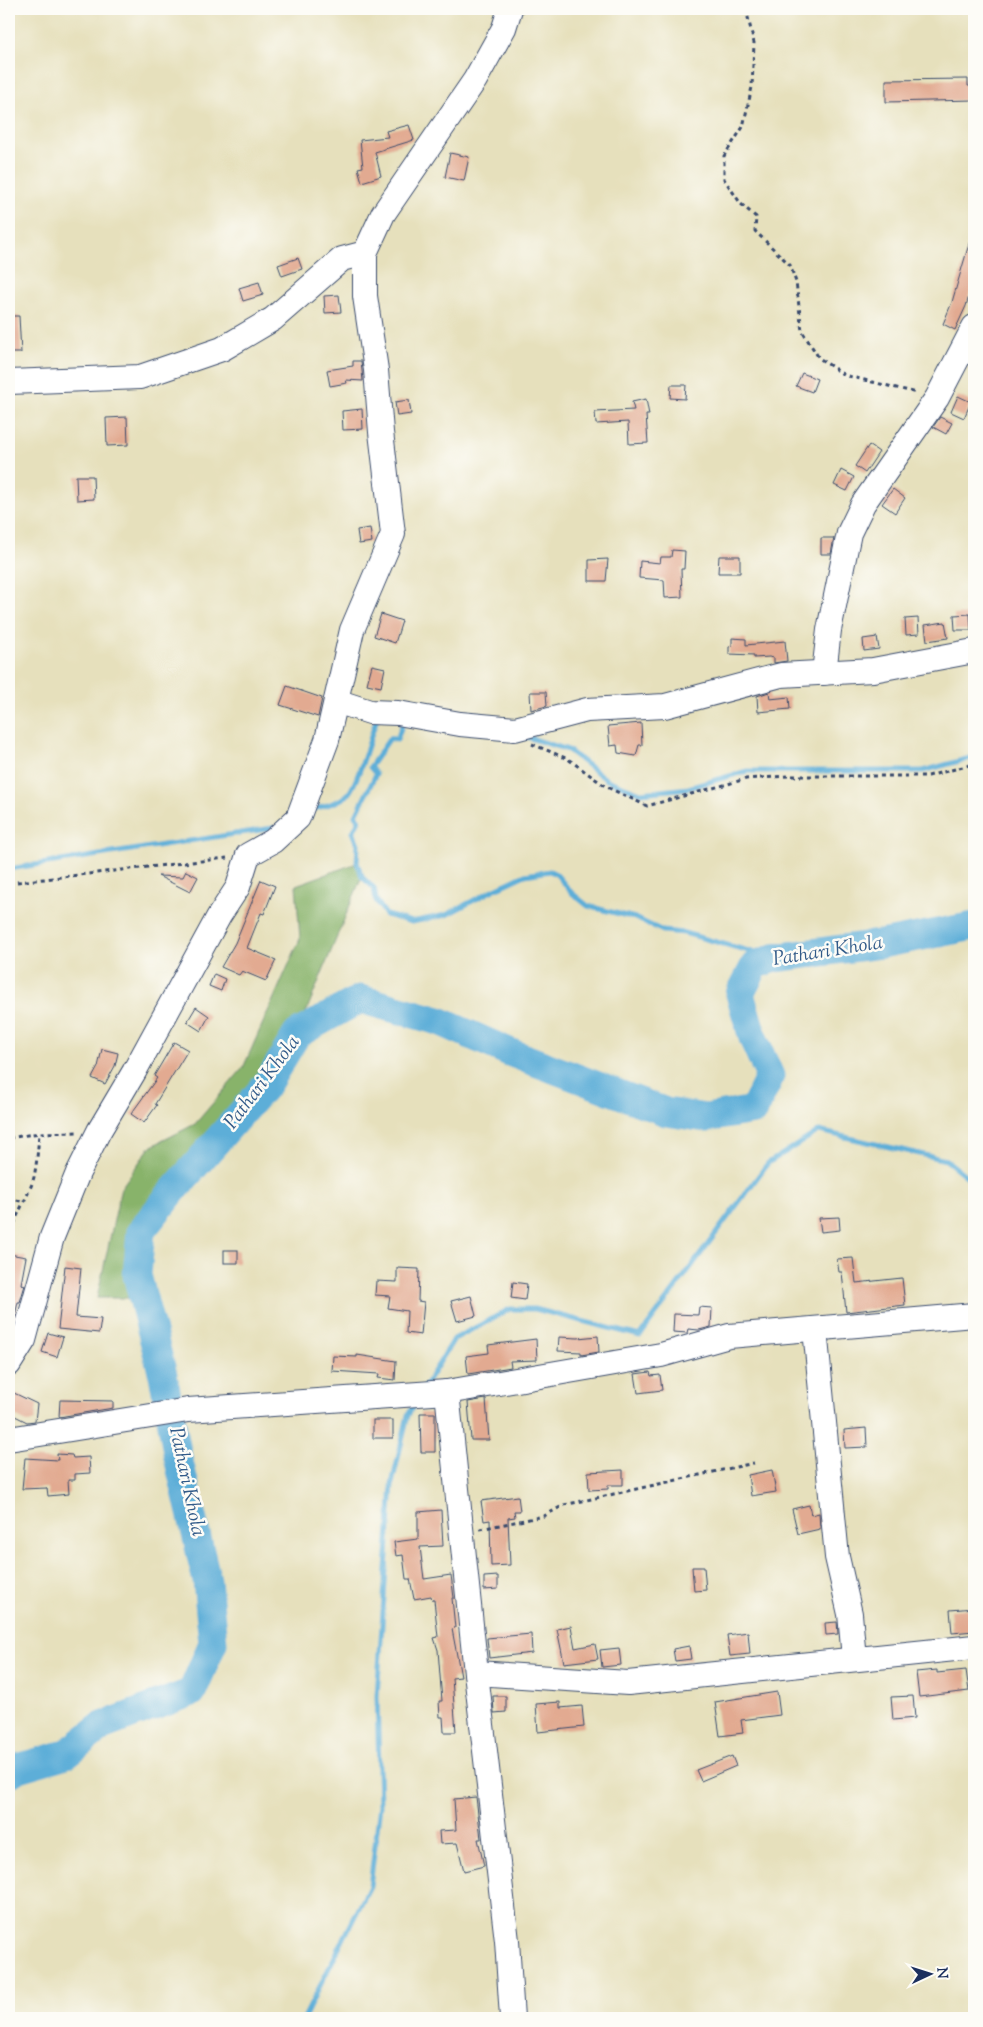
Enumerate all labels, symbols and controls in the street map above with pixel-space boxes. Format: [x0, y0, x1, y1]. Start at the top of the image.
water label: Pathari Khola [771, 929, 885, 975]
water label: Pathari Khola [218, 1030, 308, 1136]
water label: Pathari Khola [160, 1425, 212, 1539]
north arrow [906, 1950, 956, 2000]
text: N [931, 1967, 951, 1980]

